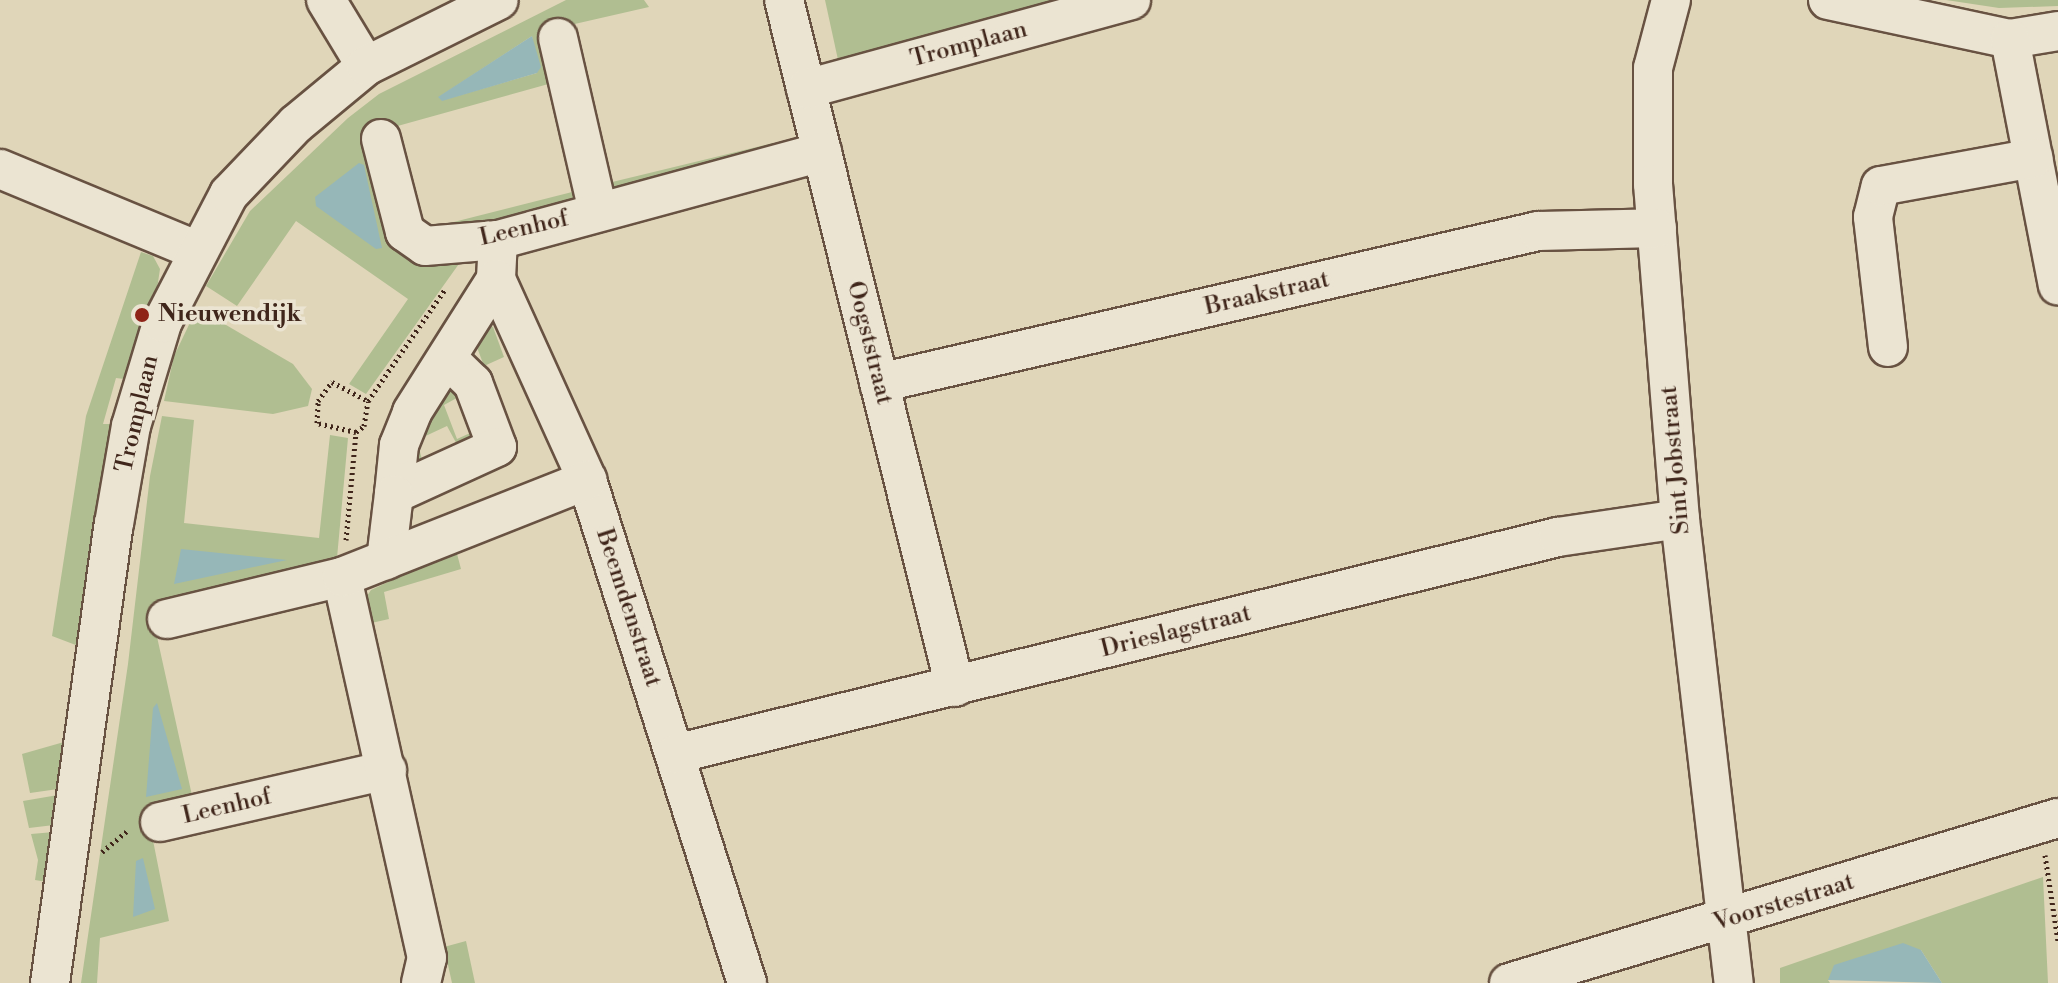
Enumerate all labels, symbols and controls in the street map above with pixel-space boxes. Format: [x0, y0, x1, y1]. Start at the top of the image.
street label: Tromplaan [907, 16, 1031, 74]
street label: Leenhof [477, 205, 571, 253]
street label: Braakstraat [1202, 266, 1332, 322]
street label: Oogststraat [840, 278, 898, 408]
place label: Nieuwendijk [158, 301, 301, 329]
marker: Nieuwendijk [133, 306, 151, 324]
street label: Tromplaan [110, 352, 166, 476]
street label: Sint Jobstraat [1655, 384, 1697, 536]
street label: Beemdenstraat [589, 525, 667, 691]
street label: Drieslagstraat [1098, 599, 1254, 665]
street label: Leenhof [180, 783, 274, 831]
street label: Voorstestraat [1710, 868, 1858, 938]

